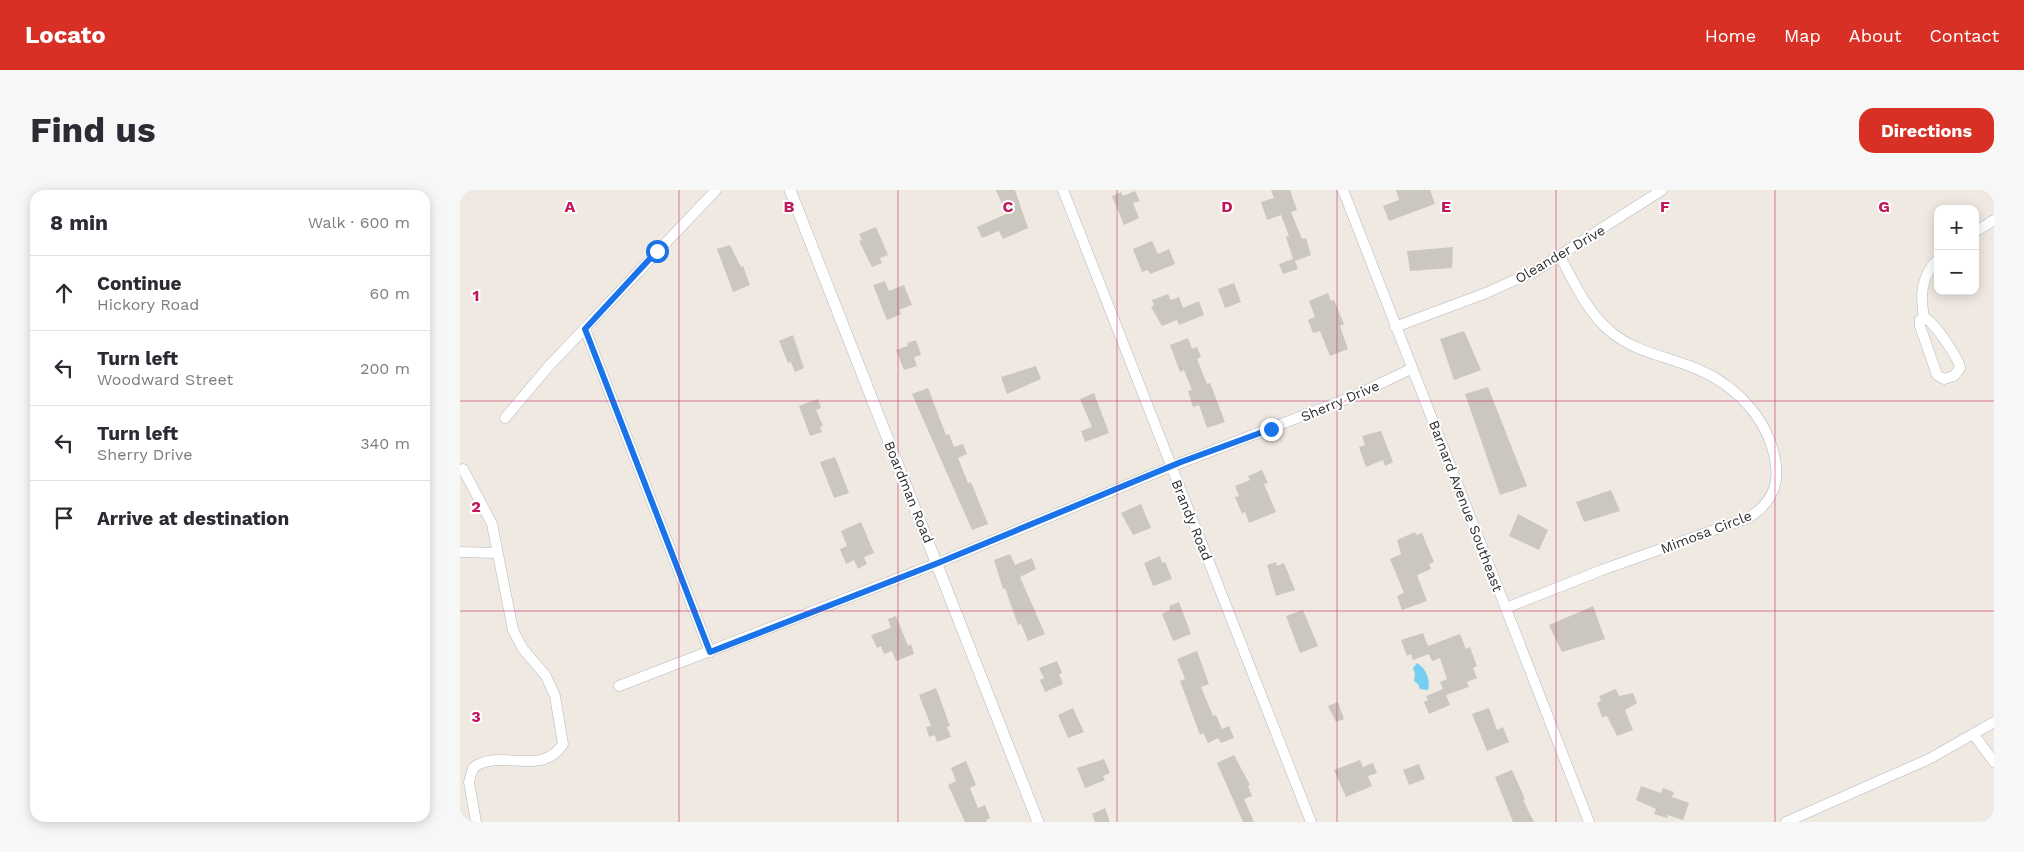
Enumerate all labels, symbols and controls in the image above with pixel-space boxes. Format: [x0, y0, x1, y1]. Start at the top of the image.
text: Locato [25, 21, 106, 49]
text: Home [1705, 25, 1756, 46]
text: Map [1784, 25, 1821, 46]
text: About [1849, 25, 1901, 46]
text: Contact [1929, 25, 1999, 46]
button: Directions [1859, 108, 1994, 153]
text: Find us [30, 109, 156, 151]
text: A [565, 197, 576, 216]
text: B [784, 197, 795, 216]
text: C [1003, 197, 1014, 216]
text: D [1221, 197, 1233, 216]
text: E [1441, 197, 1451, 216]
text: F [1660, 197, 1670, 216]
text: G [1878, 197, 1890, 216]
map controls [1934, 205, 1979, 295]
button: + [1934, 205, 1979, 250]
text: 8 min [50, 210, 108, 235]
text: Walk · 600 m [308, 213, 410, 232]
street label: Oleander Drive [1512, 222, 1608, 286]
route start [646, 240, 669, 263]
button: − [1934, 250, 1979, 295]
text: Continue [97, 272, 181, 295]
icon: ahead [50, 279, 78, 307]
text: 60 m [370, 284, 410, 303]
text: 1 [473, 286, 479, 305]
text: Hickory Road [97, 295, 199, 314]
text: Turn left [97, 347, 178, 370]
icon: left [50, 354, 78, 382]
text: 200 m [360, 359, 410, 378]
text: Woodward Street [97, 370, 233, 389]
street label: Sherry Drive [1298, 377, 1382, 425]
route end [1260, 418, 1283, 441]
street label: Barnard Avenue Southeast [1426, 418, 1506, 594]
text: Turn left [97, 422, 178, 445]
icon: left [50, 429, 78, 457]
text: 340 m [360, 434, 410, 453]
street label: Boardman Road [881, 439, 937, 545]
text: Sherry Drive [97, 445, 193, 464]
street label: Brandy Road [1169, 477, 1215, 563]
text: 2 [471, 497, 481, 516]
icon: arrive [50, 504, 78, 532]
text: Arrive at destination [97, 507, 289, 530]
street label: Mimosa Circle [1658, 507, 1754, 557]
text: 3 [471, 707, 481, 726]

